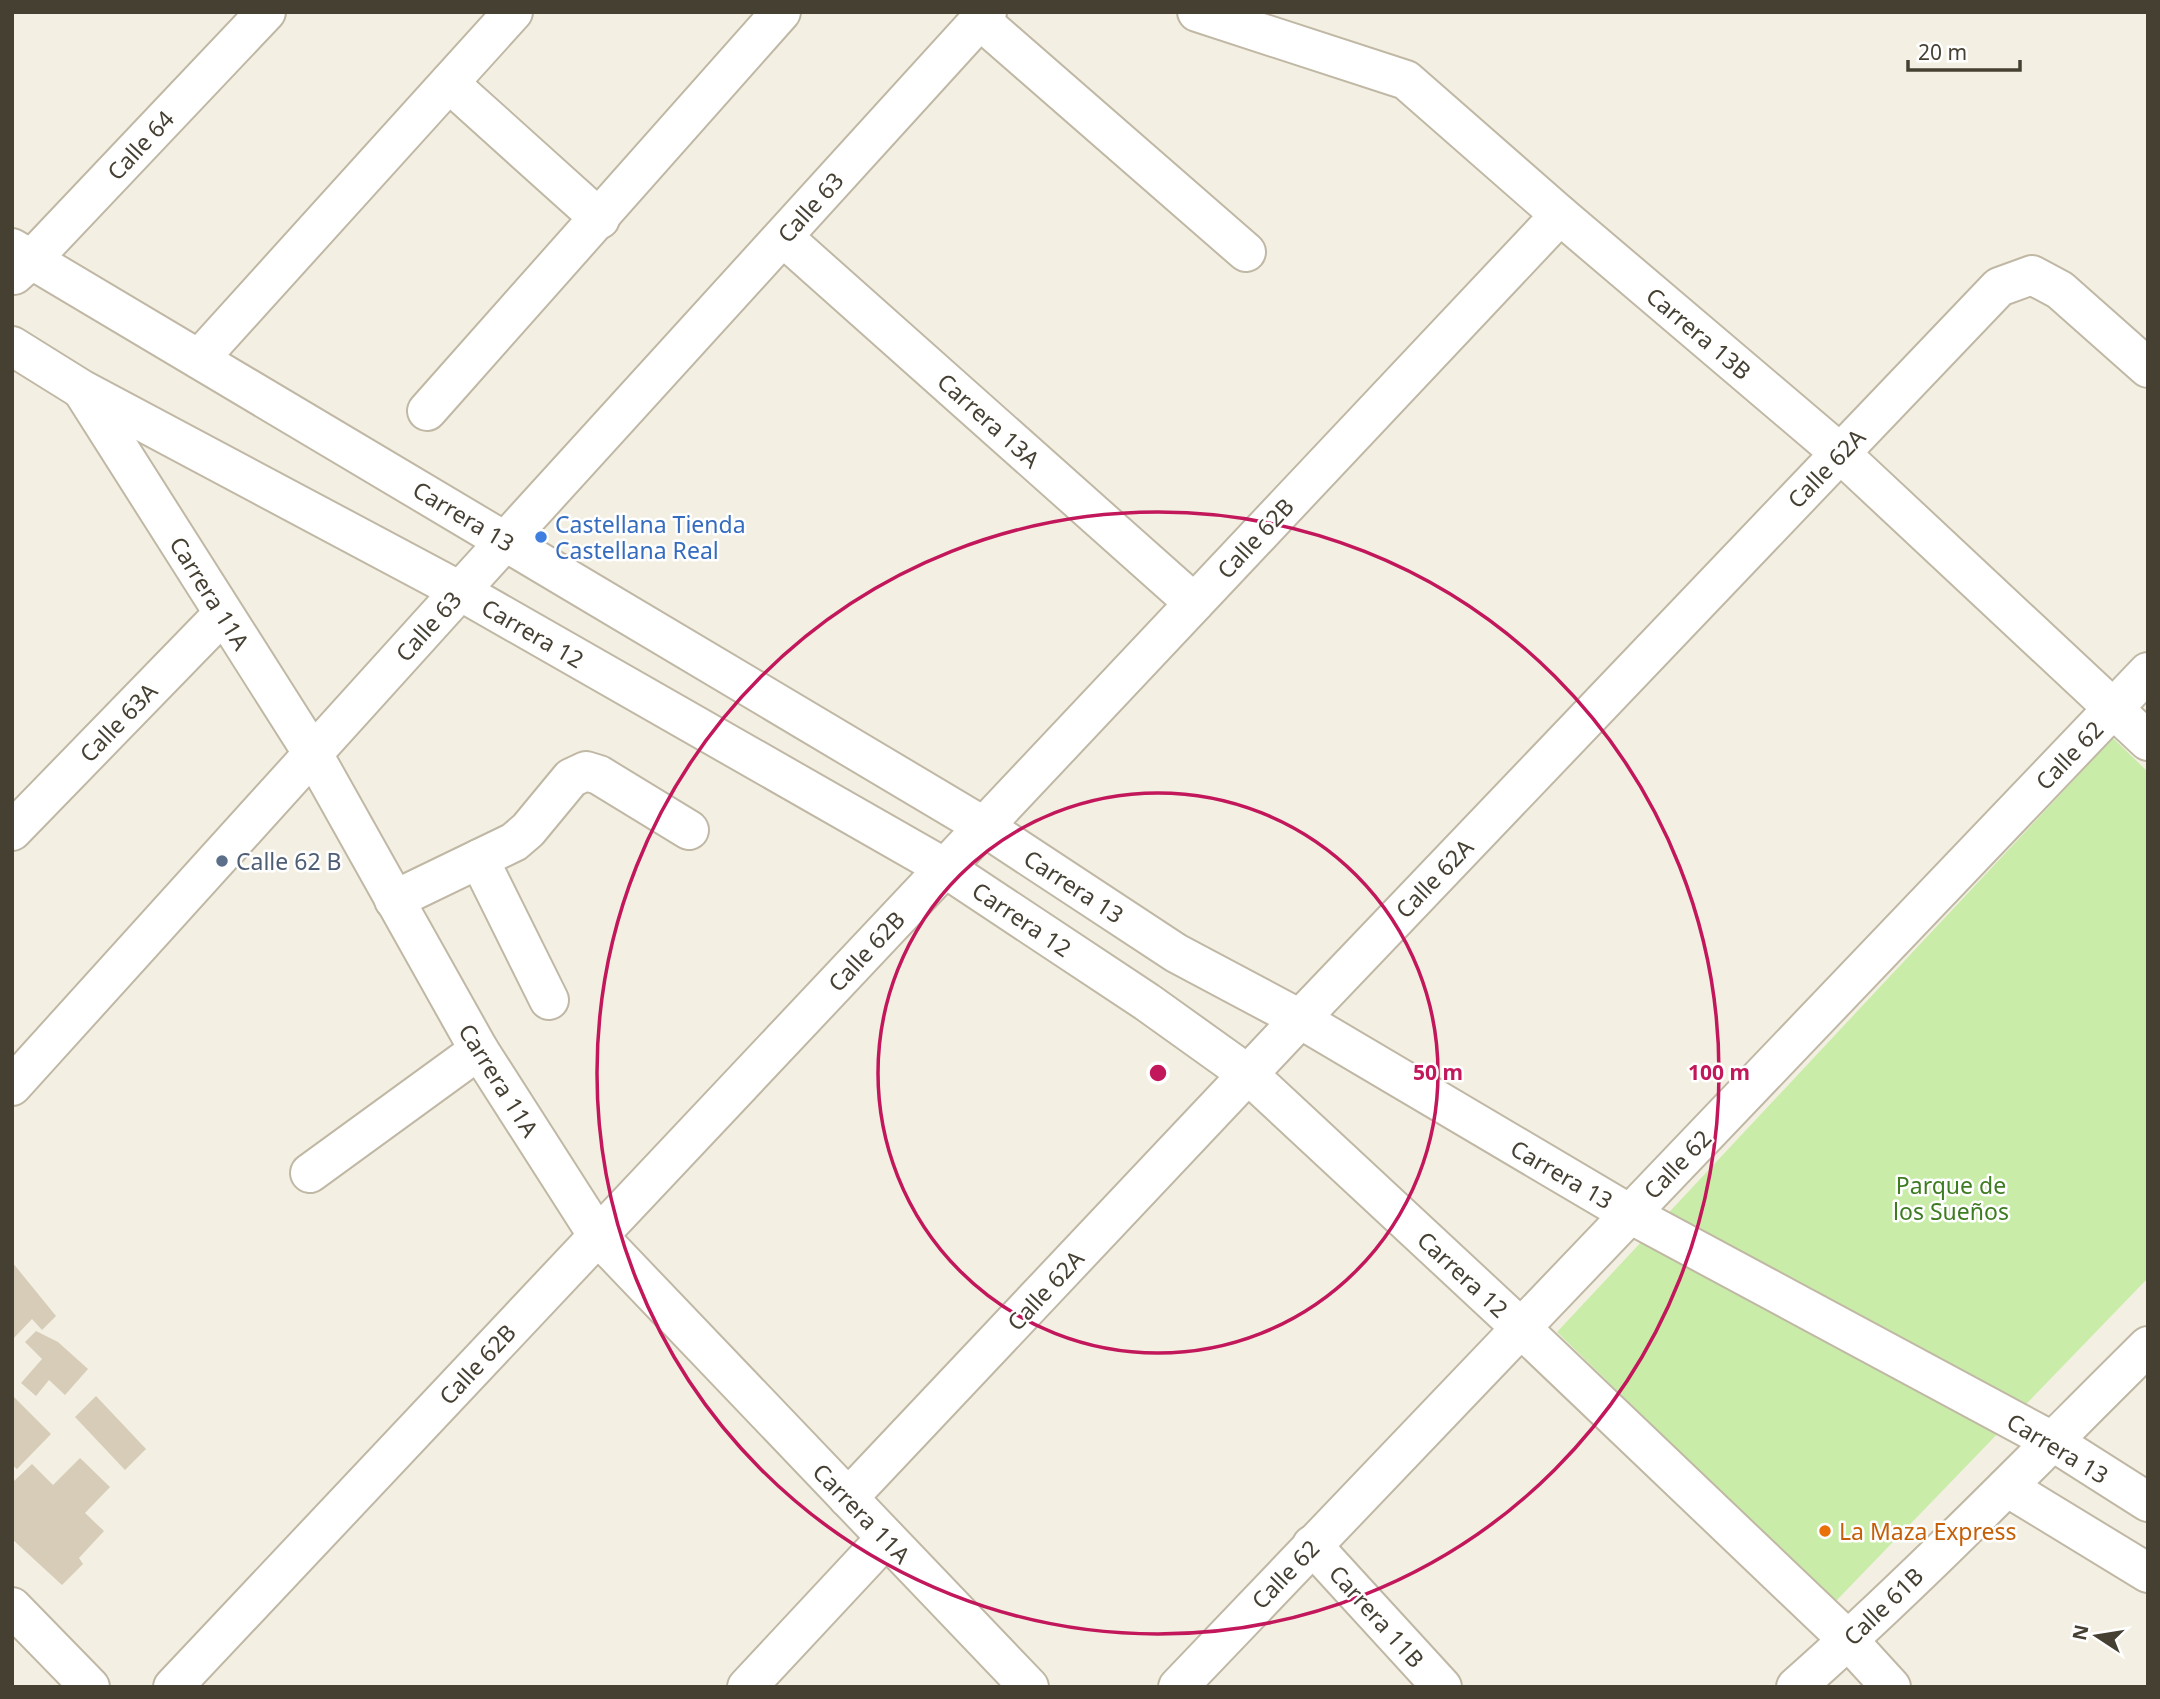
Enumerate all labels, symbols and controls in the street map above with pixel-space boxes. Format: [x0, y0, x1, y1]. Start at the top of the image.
scale bar [1908, 28, 2020, 72]
text: 20 m [1918, 38, 1967, 66]
street label: Calle 64 [99, 103, 181, 187]
street label: Calle 63 [770, 165, 850, 249]
street label: Carrera 13B [1640, 280, 1758, 386]
street label: Carrera 13A [931, 365, 1047, 475]
street label: Calle 62A [1780, 421, 1872, 515]
street label: Carrera 13 [407, 473, 521, 559]
street label: Calle 62B [1209, 491, 1301, 585]
place label: Castellana Tienda Castellana Real [555, 508, 746, 566]
marker: Castellana Tienda Castellana Real [533, 529, 549, 545]
street label: Carrera 11A [163, 530, 258, 656]
street label: Calle 63 [388, 584, 468, 668]
street label: Carrera 12 [476, 591, 590, 675]
street label: Calle 63A [72, 675, 164, 769]
street label: Calle 62 [2028, 713, 2110, 797]
street label: Calle 62A [1388, 831, 1480, 925]
street label: Carrera 13 [1018, 842, 1130, 930]
place label: Calle 62 B [236, 845, 342, 877]
marker: Calle 62 B [214, 853, 230, 869]
street label: Carrera 12 [966, 874, 1078, 964]
street label: Calle 62B [820, 904, 912, 998]
street label: Carrera 11A [452, 1017, 547, 1143]
text: 50 m [1413, 1058, 1463, 1086]
text: 100 m [1688, 1058, 1750, 1086]
centre of rings [1146, 1061, 1170, 1085]
street label: Calle 62 [1636, 1122, 1718, 1206]
street label: Carrera 13 [1505, 1132, 1619, 1216]
park label: Parque de los Sueños [1893, 1169, 2009, 1227]
street label: Carrera 12 [1411, 1224, 1515, 1324]
street label: Calle 62A [999, 1243, 1091, 1337]
street label: Calle 62B [431, 1317, 523, 1411]
street label: Carrera 13 [2001, 1405, 2115, 1491]
street label: Carrera 11A [806, 1456, 918, 1570]
place label: La Maza Express [1839, 1515, 2017, 1547]
marker: La Maza Express [1817, 1523, 1833, 1539]
street label: Calle 62 [1244, 1532, 1326, 1616]
street label: Carrera 11B [1322, 1558, 1432, 1674]
street label: Calle 61B [1836, 1560, 1930, 1652]
north arrow [2062, 1601, 2132, 1671]
text: N [2066, 1622, 2095, 1643]

